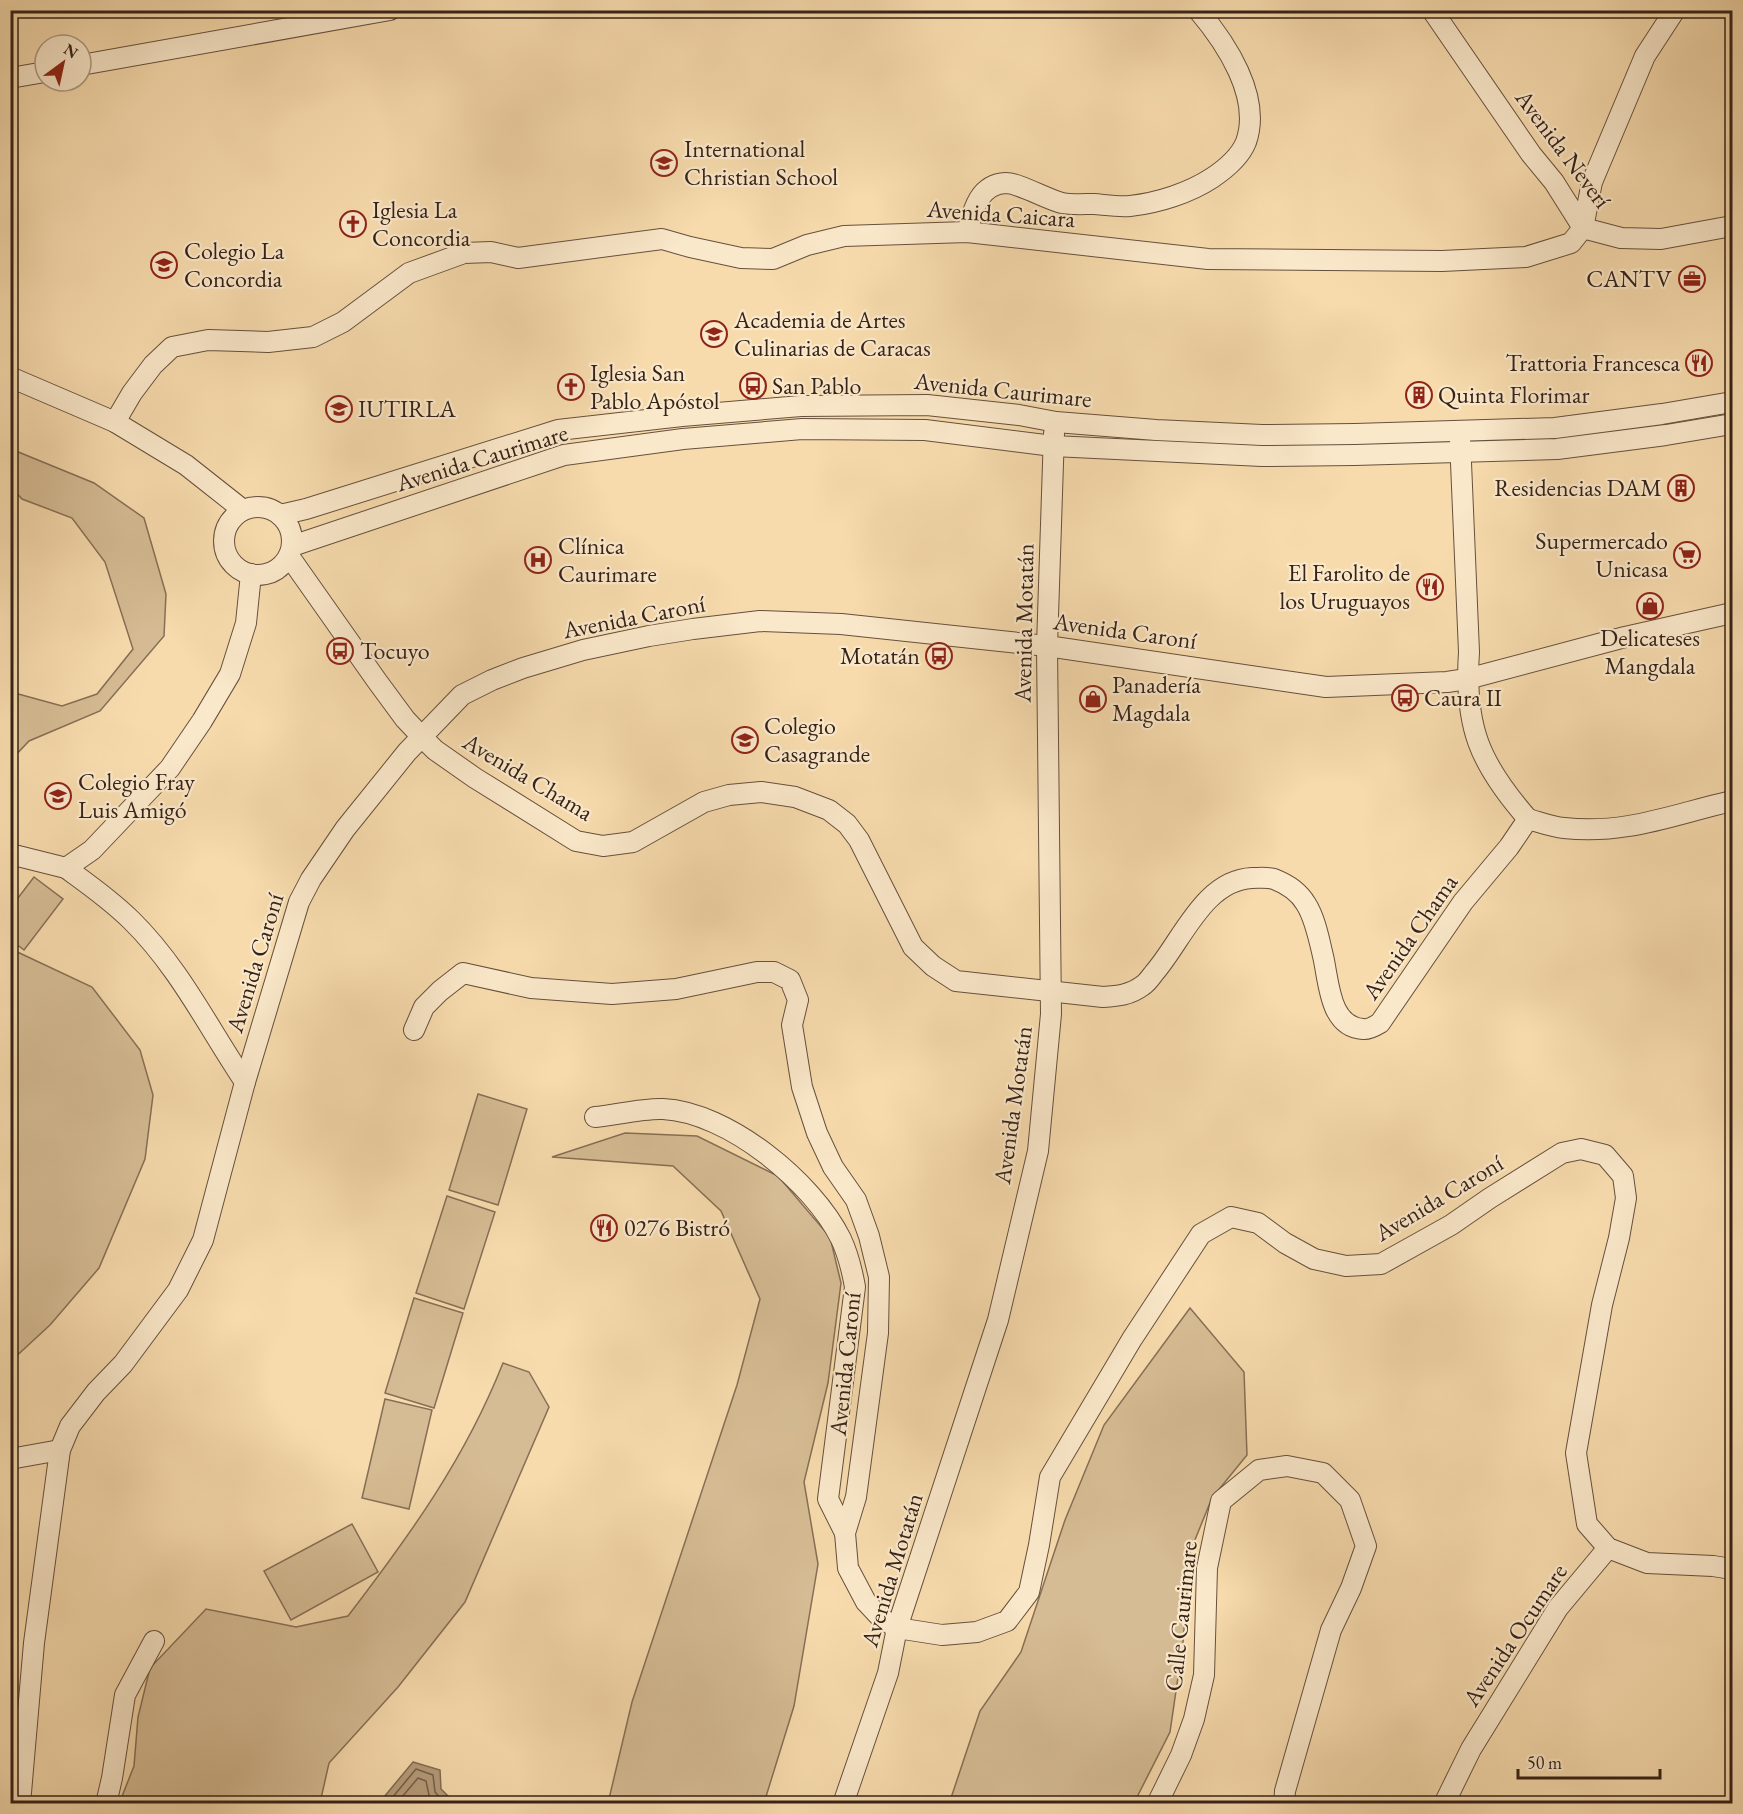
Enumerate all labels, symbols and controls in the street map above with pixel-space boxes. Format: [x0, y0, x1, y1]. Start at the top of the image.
north arrow [33, 33, 93, 93]
text: N [60, 39, 82, 63]
street label: Avenida Neverí [1508, 82, 1618, 214]
place label: International Christian School [684, 133, 838, 192]
school or university icon: International Christian School [649, 148, 679, 178]
street label: Avenida Caicara [925, 193, 1077, 234]
place label: Iglesia La Concordia [372, 194, 471, 253]
church icon: Iglesia La Concordia [338, 209, 368, 239]
place label: Colegio La Concordia [184, 235, 285, 294]
school or university icon: Colegio La Concordia [149, 250, 179, 280]
place label: CANTV [1586, 263, 1673, 294]
office icon: CANTV [1677, 264, 1707, 294]
place label: Academia de Artes Culinarias de Caracas [733, 304, 931, 363]
school or university icon: Academia de Artes Culinarias de Caracas [699, 319, 729, 349]
place label: Trattoria Francesca [1506, 347, 1680, 378]
restaurant icon: Trattoria Francesca [1684, 348, 1714, 378]
place label: Iglesia San Pablo Apóstol [590, 357, 720, 416]
street label: Avenida Caurimare [912, 365, 1093, 414]
place label: San Pablo [772, 370, 862, 401]
bus stop icon: San Pablo [738, 371, 768, 401]
church icon: Iglesia San Pablo Apóstol [556, 372, 586, 402]
place label: Quinta Florimar [1438, 379, 1590, 410]
building icon: Quinta Florimar [1404, 380, 1434, 410]
place label: IUTIRLA [358, 393, 456, 424]
school or university icon: IUTIRLA [324, 394, 354, 424]
street label: Avenida Caurimare [391, 417, 572, 499]
place label: Residencias DAM [1494, 472, 1662, 503]
building icon: Residencias DAM [1666, 473, 1696, 503]
place label: Supermercado Unicasa [1535, 525, 1668, 584]
place label: Clínica Caurimare [558, 530, 657, 589]
supermarket icon: Supermercado Unicasa [1672, 540, 1702, 570]
street label: Avenida Motatán [1007, 543, 1040, 704]
hospital icon: Clínica Caurimare [523, 545, 553, 575]
place label: El Farolito de los Uruguayos [1279, 557, 1410, 616]
restaurant icon: El Farolito de los Uruguayos [1415, 572, 1445, 602]
street label: Avenida Caroní [559, 588, 708, 646]
shop icon: Delicateses Mangdala [1635, 591, 1665, 621]
street label: Avenida Caroní [1050, 605, 1199, 656]
place label: Delicateses Mangdala [1600, 622, 1700, 681]
place label: Tocuyo [360, 635, 430, 666]
bus stop icon: Tocuyo [325, 636, 355, 666]
place label: Motatán [840, 640, 920, 671]
bus stop icon: Motatán [924, 641, 954, 671]
place label: Panadería Magdala [1112, 669, 1201, 728]
place label: Caura II [1424, 682, 1502, 713]
bus stop icon: Caura II [1390, 683, 1420, 713]
shop icon: Panadería Magdala [1078, 684, 1108, 714]
place label: Colegio Casagrande [764, 710, 870, 769]
street label: Avenida Chama [457, 725, 599, 828]
school or university icon: Colegio Casagrande [730, 725, 760, 755]
place label: Colegio Fray Luis Amigó [78, 766, 195, 825]
school or university icon: Colegio Fray Luis Amigó [43, 781, 73, 811]
street label: Avenida Chama [1354, 867, 1465, 1006]
street label: Avenida Caroní [218, 889, 290, 1037]
street label: Avenida Motatán [986, 1024, 1039, 1187]
street label: Avenida Caroní [1368, 1147, 1509, 1249]
place label: 0276 Bistró [624, 1212, 730, 1243]
restaurant icon: 0276 Bistró [589, 1213, 619, 1243]
street label: Avenida Caroní [821, 1290, 867, 1438]
street label: Avenida Motatán [853, 1489, 930, 1651]
street label: Calle Caurimare [1157, 1539, 1204, 1693]
street label: Avenida Ocumare [1455, 1557, 1574, 1713]
scale bar [1518, 1742, 1660, 1780]
text: 50 m [1527, 1751, 1562, 1774]

